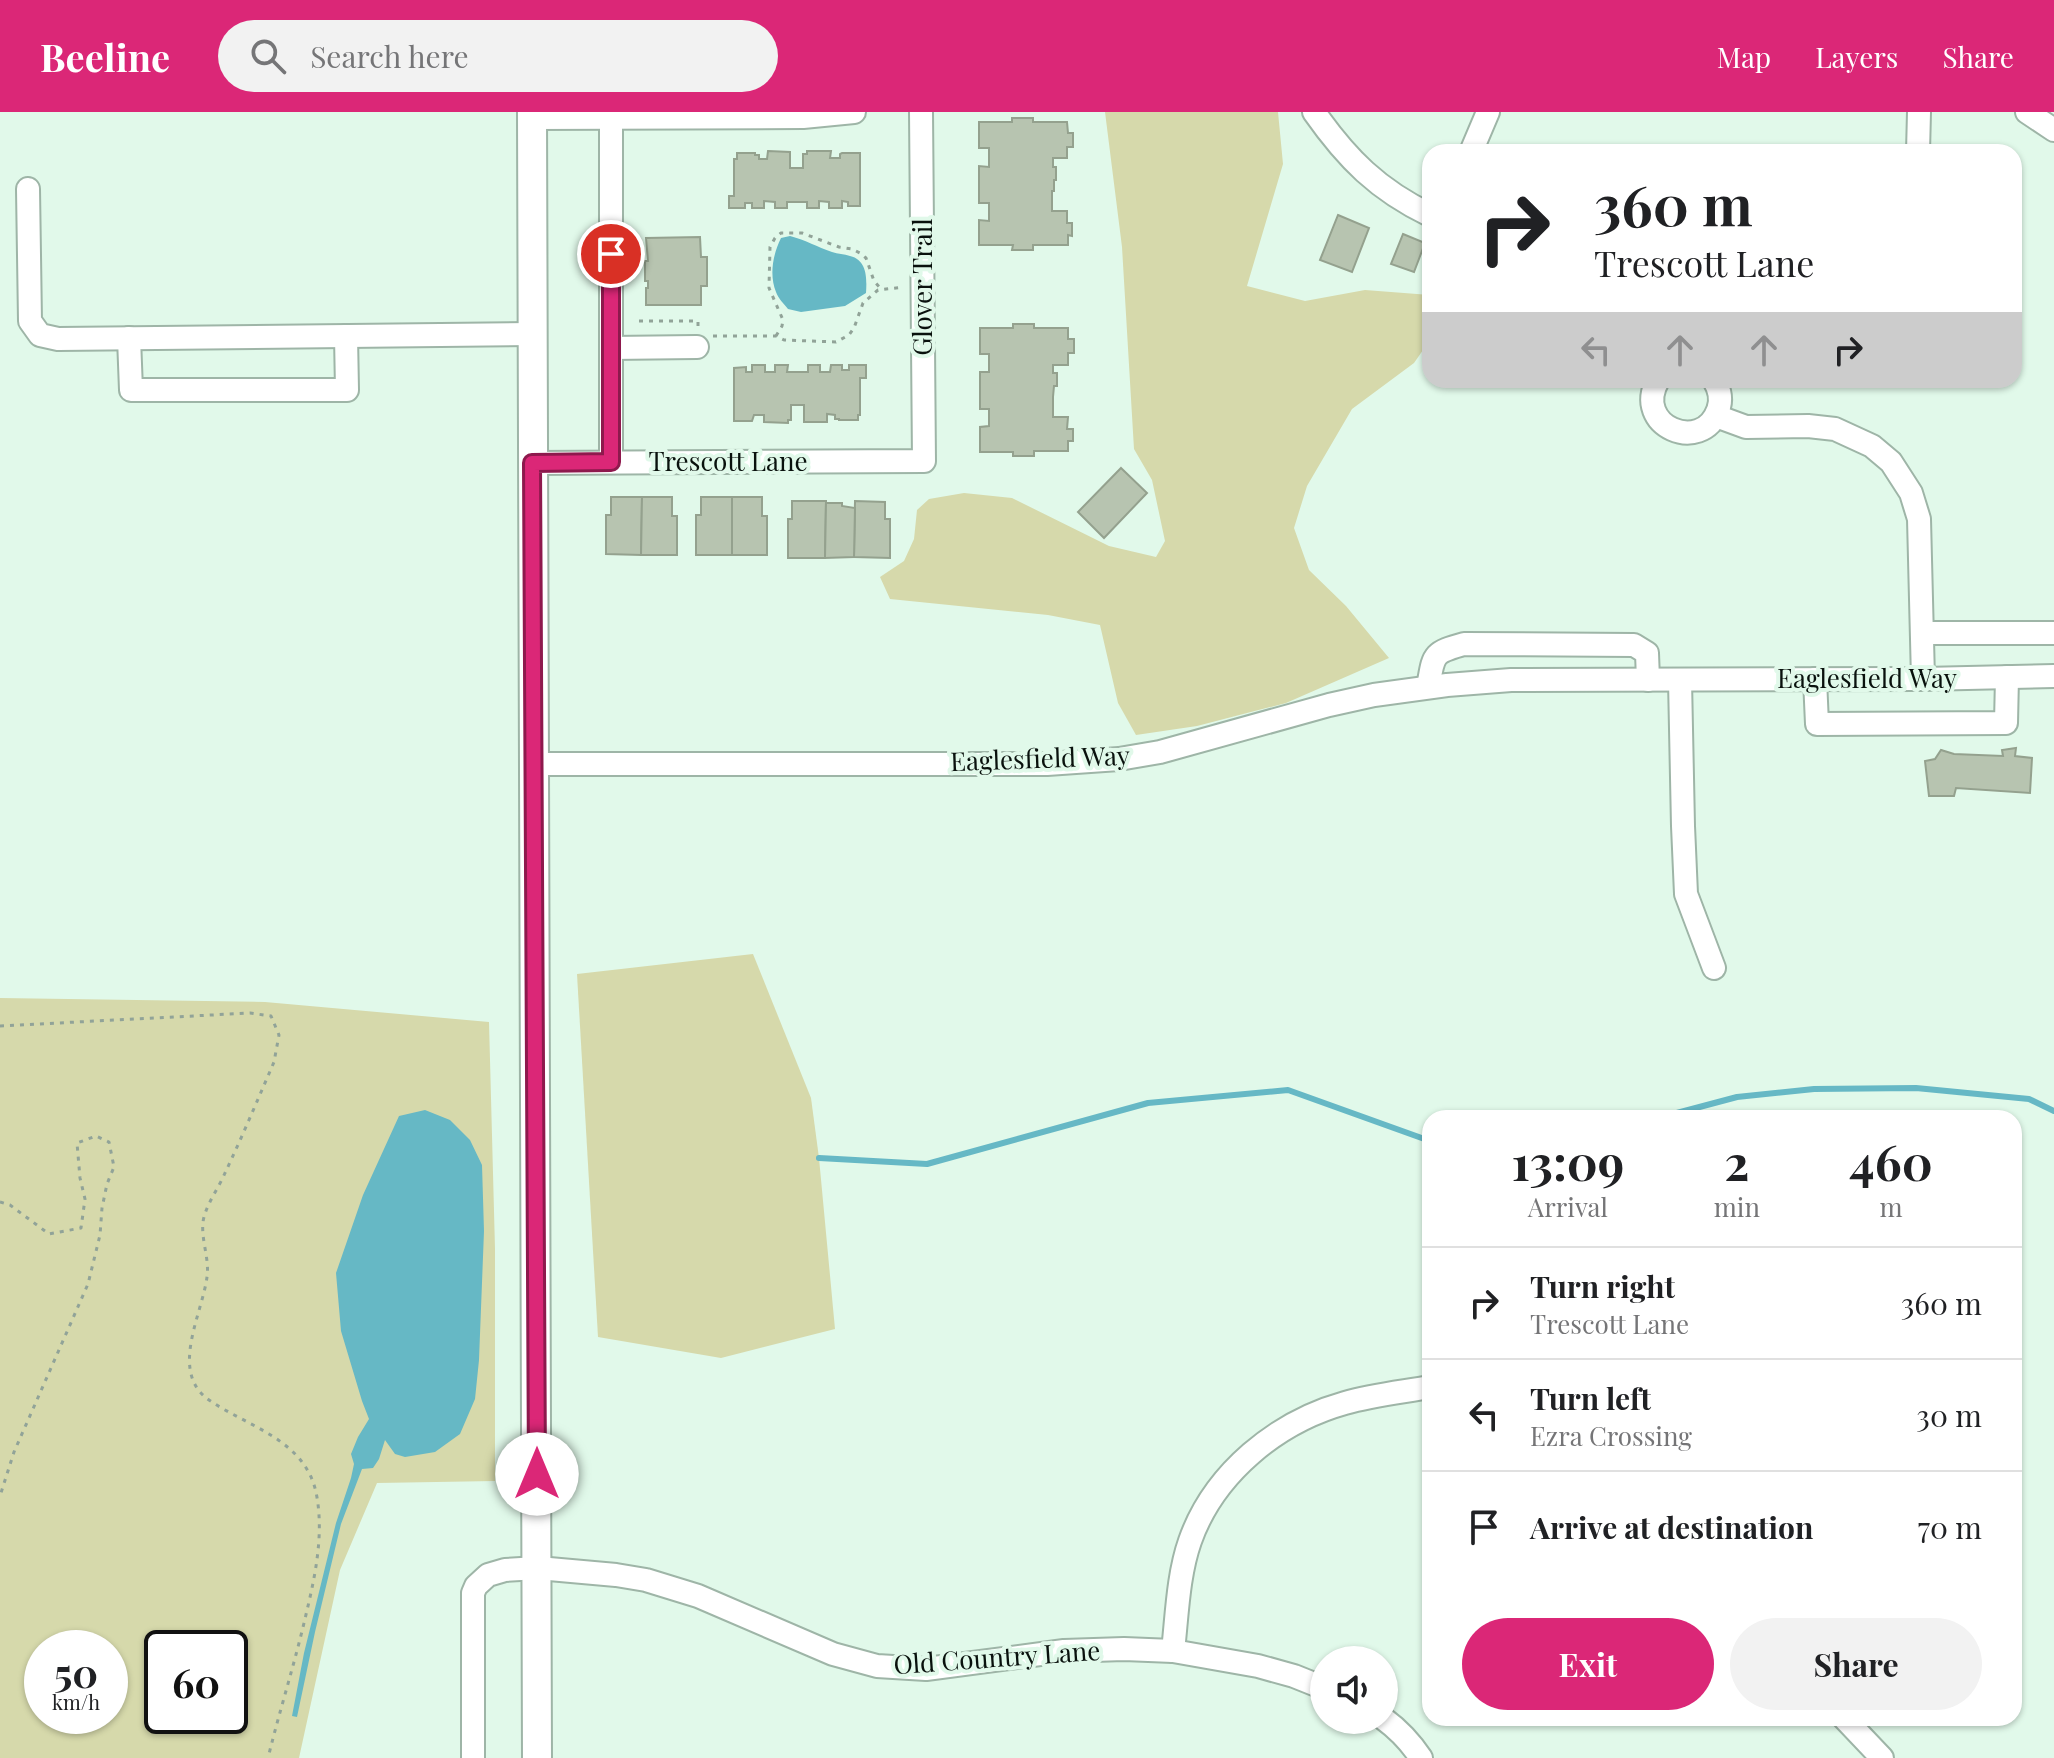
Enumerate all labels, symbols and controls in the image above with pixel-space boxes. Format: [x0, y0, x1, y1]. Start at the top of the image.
search box [218, 20, 778, 92]
text: Beeline [40, 31, 170, 82]
icon: search [246, 34, 290, 78]
text: Search here [310, 36, 469, 76]
text: Map [1717, 38, 1771, 75]
text: Layers [1815, 38, 1898, 75]
text: Share [1942, 38, 2014, 75]
text: 360 m [1594, 166, 1753, 241]
icon: right [1462, 176, 1566, 280]
street label: Glover Trail [904, 218, 939, 356]
pin [577, 220, 645, 288]
icon: arrive [589, 232, 633, 276]
text: Trescott Lane [1594, 238, 1814, 286]
icon: left [1574, 328, 1618, 372]
icon: ahead [1658, 328, 1702, 372]
icon: ahead [1742, 328, 1786, 372]
icon: right [1826, 328, 1870, 372]
street label: Trescott Lane [648, 443, 808, 478]
street label: Eaglesfield Way [1777, 660, 1957, 695]
street label: Eaglesfield Way [949, 737, 1130, 778]
text: 13:09 [1511, 1129, 1624, 1193]
text: 2 [1724, 1129, 1749, 1193]
text: 460 [1849, 1129, 1933, 1193]
text: Arrival [1528, 1189, 1608, 1224]
text: min [1714, 1189, 1760, 1224]
text: m [1879, 1189, 1903, 1224]
text: Turn right [1530, 1266, 1675, 1306]
icon: right [1462, 1281, 1506, 1325]
text: 360 m [1901, 1283, 1982, 1323]
text: Trescott Lane [1530, 1306, 1689, 1341]
text: Turn left [1530, 1378, 1651, 1418]
icon: left [1462, 1393, 1506, 1437]
text: 30 m [1916, 1395, 1982, 1435]
text: Ezra Crossing [1530, 1418, 1692, 1453]
position arrow [495, 1432, 579, 1516]
icon: arrive [1462, 1505, 1506, 1549]
text: Arrive at destination [1530, 1507, 1813, 1547]
text: 70 m [1918, 1507, 1982, 1547]
button: Exit [1462, 1618, 1714, 1710]
button: Share [1730, 1618, 1982, 1710]
speed limit sign: 60 [144, 1630, 248, 1734]
street label: Old Country Lane [892, 1632, 1101, 1681]
text: 50 [54, 1645, 98, 1698]
map controls [1310, 1646, 1398, 1734]
button: sound [1310, 1646, 1398, 1734]
text: km/h [52, 1688, 100, 1715]

